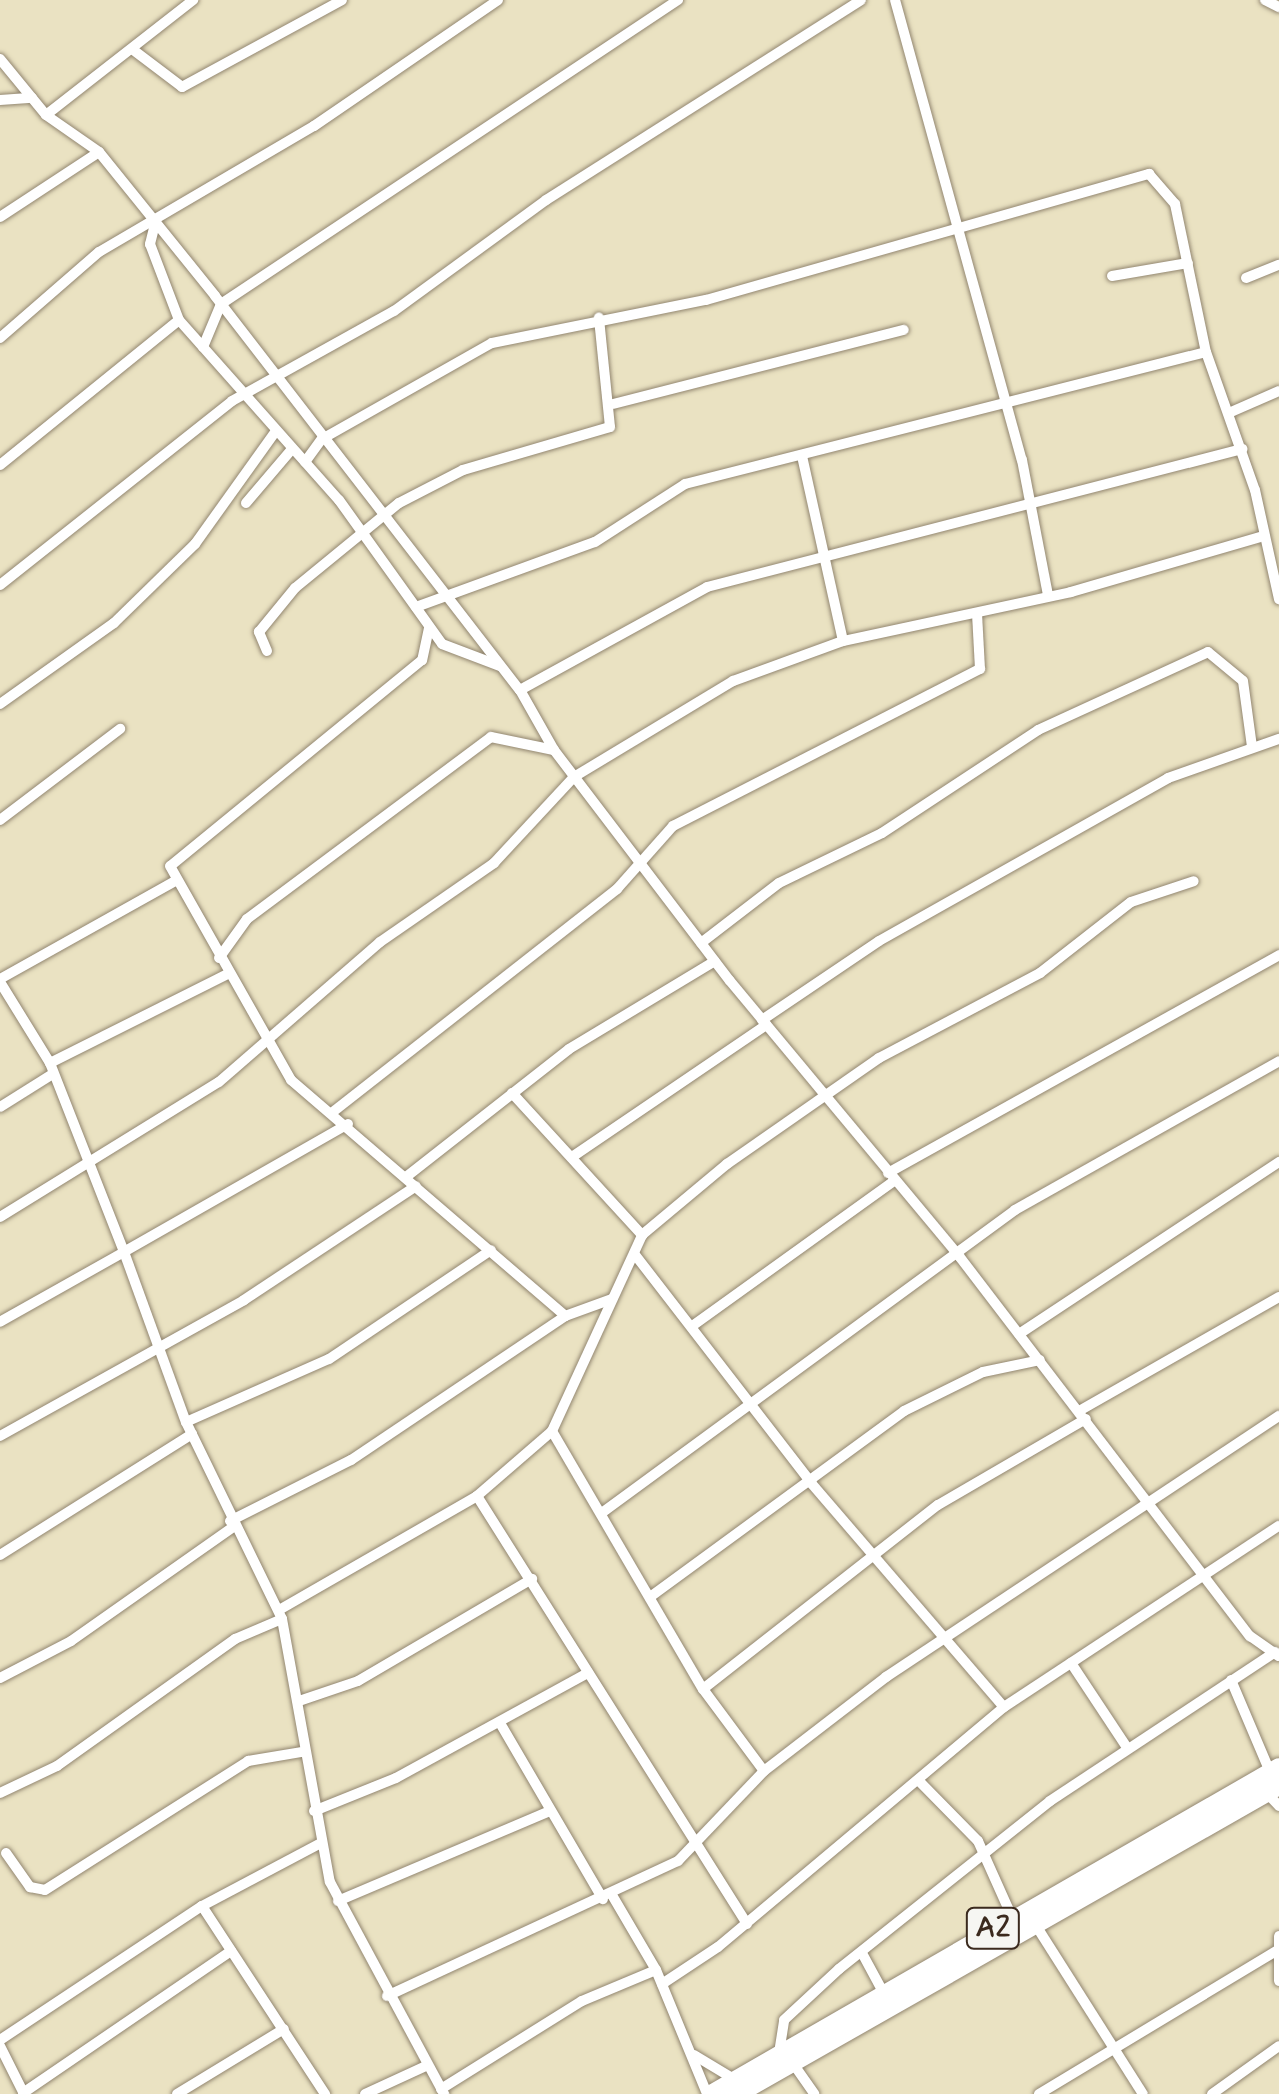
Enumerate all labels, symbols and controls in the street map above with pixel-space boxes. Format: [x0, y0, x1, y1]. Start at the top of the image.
road number: A2 [966, 1903, 1020, 1953]

